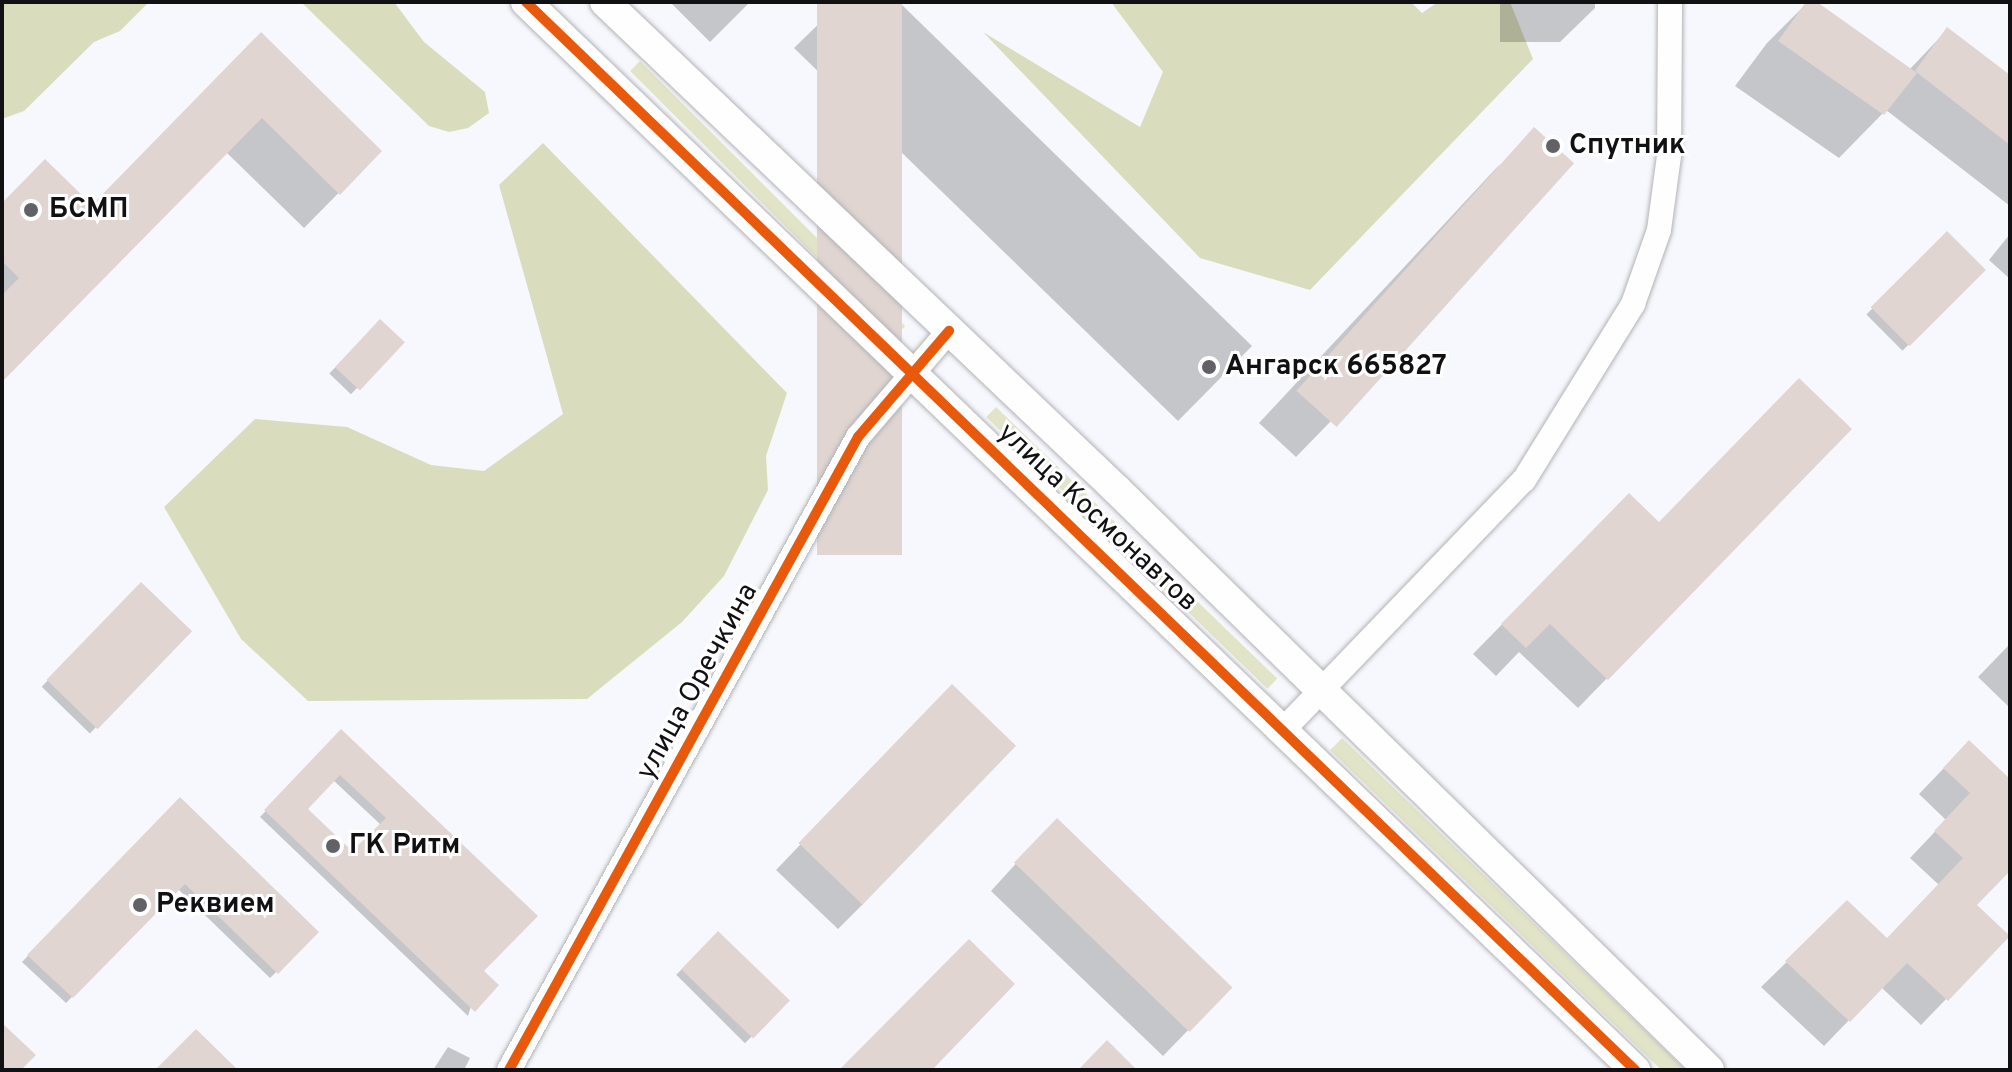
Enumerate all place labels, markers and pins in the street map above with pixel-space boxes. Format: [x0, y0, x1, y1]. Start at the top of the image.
place label: Спутник [1569, 129, 1685, 163]
marker: Спутник [1544, 137, 1562, 155]
place label: БСМП [49, 193, 128, 227]
marker: БСМП [20, 199, 42, 221]
place label: Ангарск 665827 [1225, 350, 1447, 384]
marker: Ангарск 665827 [1200, 358, 1218, 376]
place label: ГК Ритм [349, 829, 460, 863]
marker: ГК Ритм [324, 837, 342, 855]
place label: Реквием [156, 888, 275, 922]
marker: Реквием [131, 896, 149, 914]

